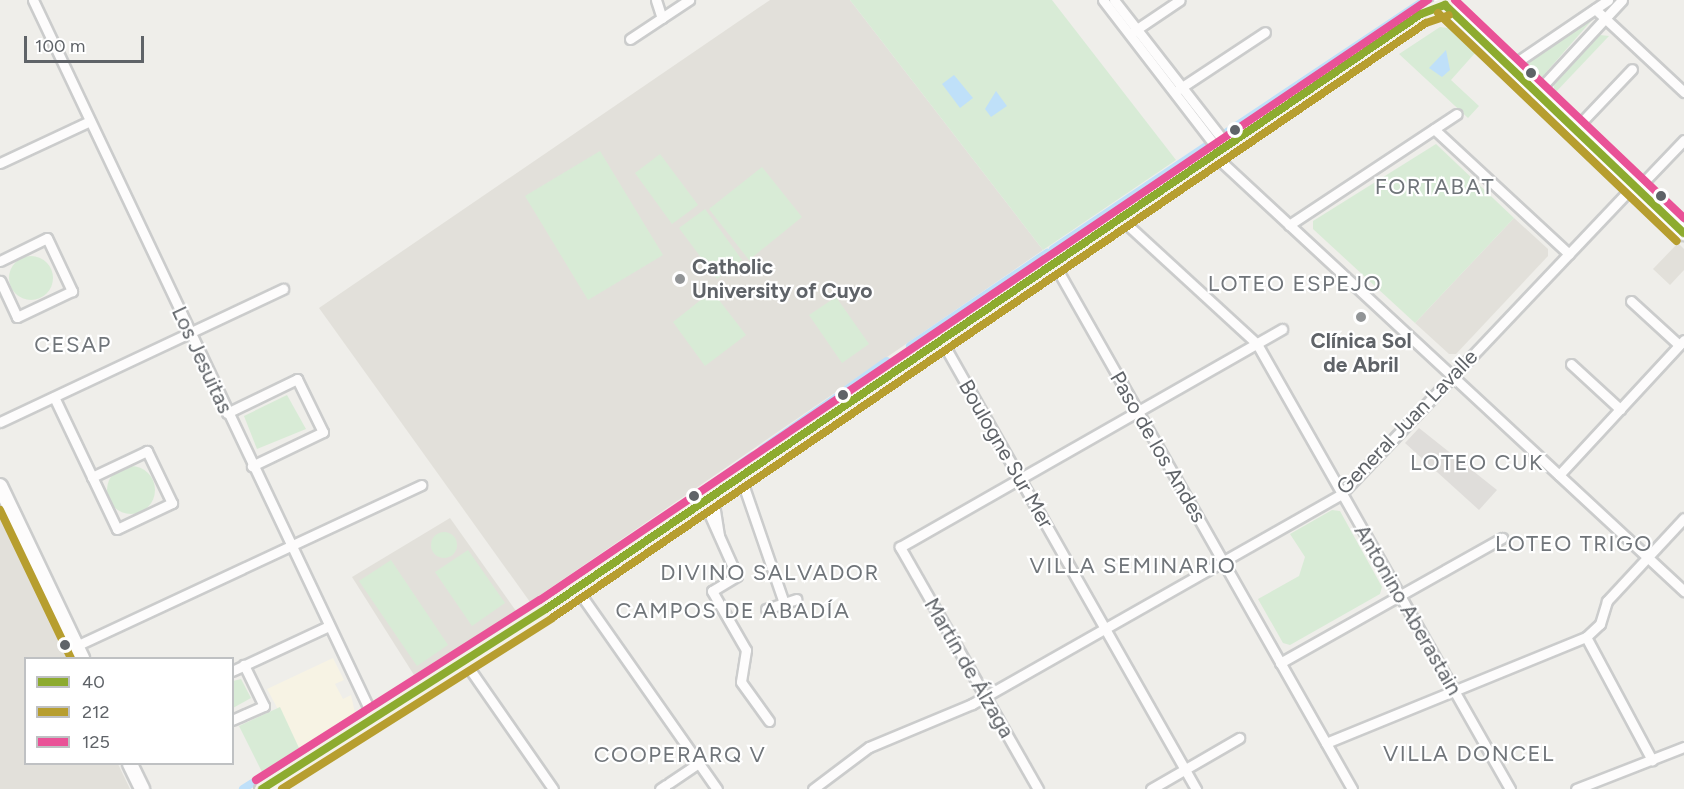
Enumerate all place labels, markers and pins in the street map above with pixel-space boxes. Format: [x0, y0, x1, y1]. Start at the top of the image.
unlabelled marker [1525, 67, 1537, 79]
unlabelled marker [1229, 124, 1241, 136]
unlabelled marker [1655, 190, 1667, 202]
place label: Catholic University of Cuyo [692, 254, 873, 304]
marker: Catholic University of Cuyo [673, 272, 687, 286]
marker: Clínica Sol de Abril [1352, 308, 1370, 326]
place label: Clínica Sol de Abril [1310, 328, 1412, 378]
unlabelled marker [837, 389, 849, 401]
unlabelled marker [688, 490, 700, 502]
unlabelled marker [59, 639, 71, 651]

